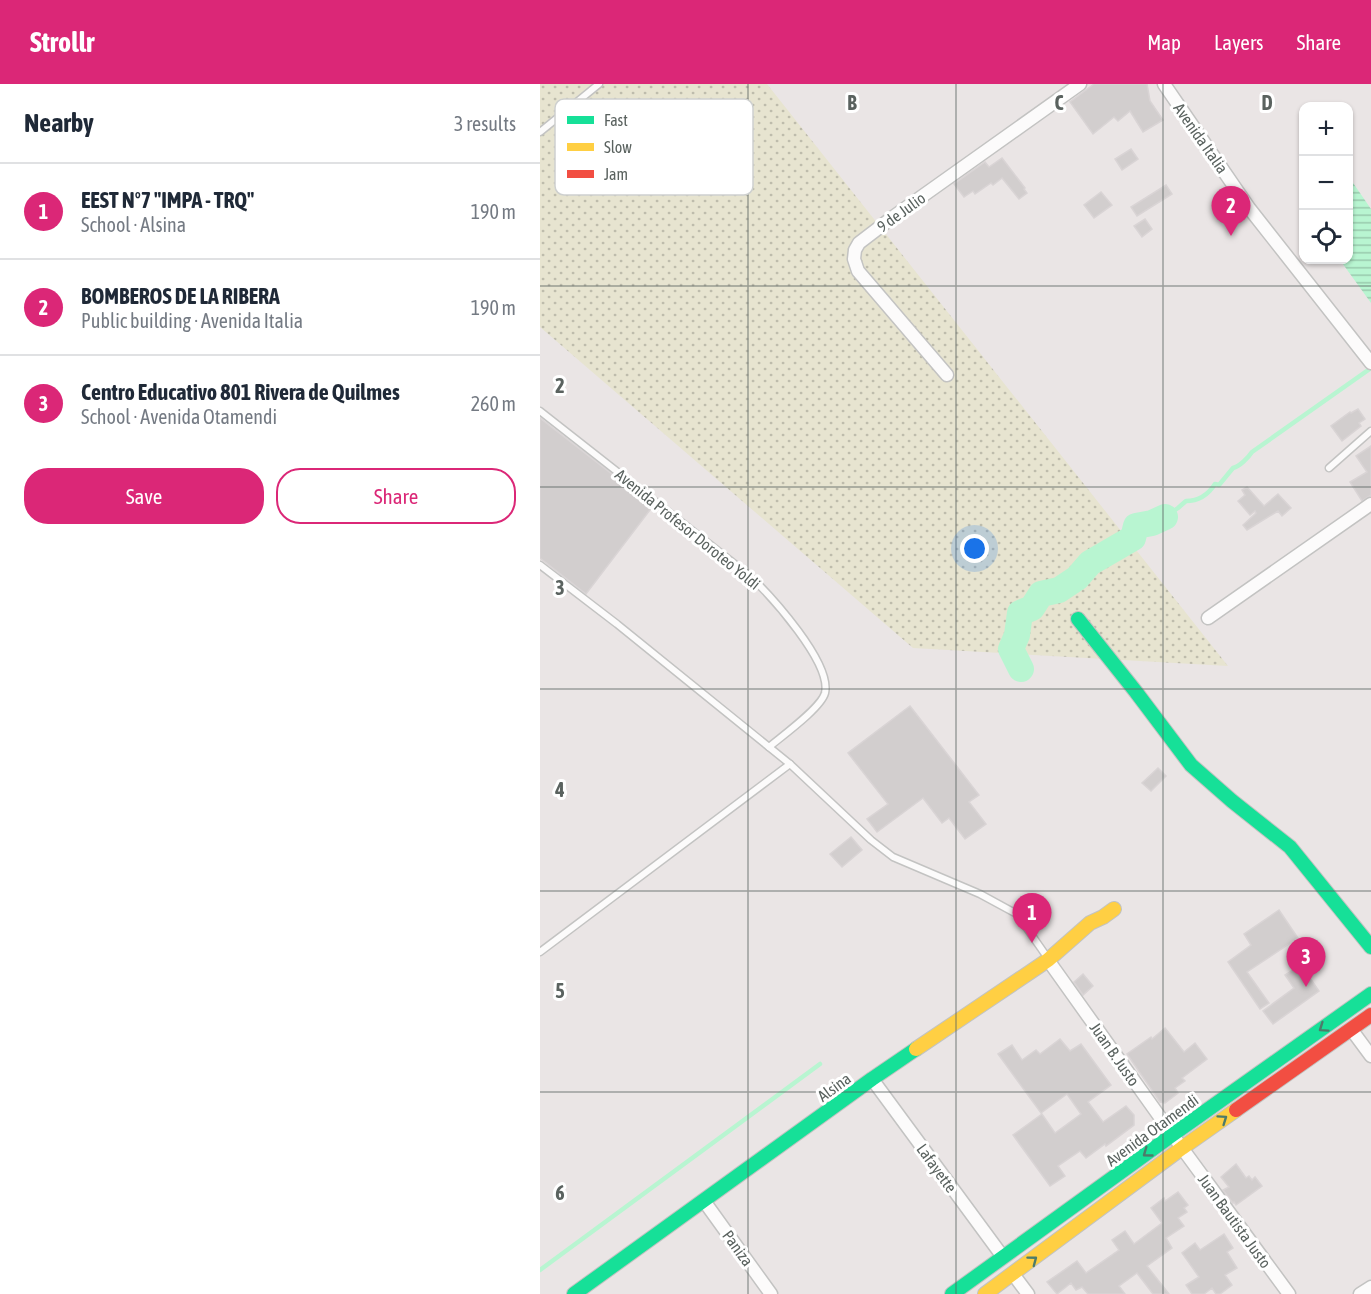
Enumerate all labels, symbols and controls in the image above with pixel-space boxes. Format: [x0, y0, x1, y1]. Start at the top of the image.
text: Strollr [30, 26, 94, 58]
text: Map [1147, 30, 1181, 54]
text: Layers [1214, 30, 1264, 54]
text: Share [1297, 30, 1341, 54]
text: B [847, 91, 857, 114]
text: C [1055, 91, 1064, 114]
text: D [1261, 91, 1273, 114]
legend [555, 99, 753, 195]
street label: Avenida Italia [1170, 99, 1232, 177]
map controls [1299, 102, 1353, 264]
button: + [1299, 102, 1353, 156]
text: Nearby [24, 108, 94, 138]
text: Fast [604, 111, 628, 129]
text: 3 results [454, 112, 516, 135]
text: Slow [604, 138, 632, 156]
button: − [1299, 156, 1353, 210]
text: Jam [604, 165, 628, 183]
pin: 2 [1212, 186, 1250, 236]
text: EEST N°7 "IMPA - TRQ" [81, 187, 254, 213]
street label: 9 de Julio [873, 189, 929, 235]
text: 1 [39, 200, 48, 223]
text: 190 m [471, 200, 516, 223]
button: locate [1299, 210, 1353, 264]
text: School · Alsina [81, 213, 186, 236]
text: BOMBEROS DE LA RIBERA [81, 283, 280, 309]
text: 2 [39, 296, 48, 319]
text: 190 m [471, 296, 516, 319]
text: Public building · Avenida Italia [81, 309, 303, 332]
text: 2 [555, 374, 565, 397]
text: Centro Educativo 801 Rivera de Quilmes [81, 379, 400, 405]
text: 3 [39, 392, 48, 415]
text: 260 m [471, 392, 516, 415]
text: School · Avenida Otamendi [81, 405, 277, 428]
street label: Avenida Profesor Doroteo Yoldi [612, 465, 764, 593]
button: Save [24, 468, 264, 524]
button: Share [276, 468, 516, 524]
your location [960, 534, 989, 563]
text: 3 [555, 576, 565, 599]
text: 4 [554, 778, 565, 801]
pin: 1 [1012, 894, 1052, 943]
pin: 3 [1286, 938, 1326, 987]
text: 5 [555, 979, 565, 1002]
street label: Juan B. Justo [1087, 1019, 1143, 1089]
one-way arrow [1319, 1021, 1330, 1032]
street label: Alsina [814, 1069, 854, 1105]
street label: Avenida Otamendi [1102, 1091, 1202, 1169]
one-way arrow [1217, 1115, 1228, 1126]
street label: Lafayette [913, 1140, 961, 1196]
one-way arrow [1143, 1146, 1154, 1157]
street label: Juan Bautista Justo [1195, 1171, 1275, 1271]
text: 6 [555, 1181, 565, 1204]
street label: Paniza [719, 1227, 757, 1269]
one-way arrow [1026, 1256, 1037, 1267]

